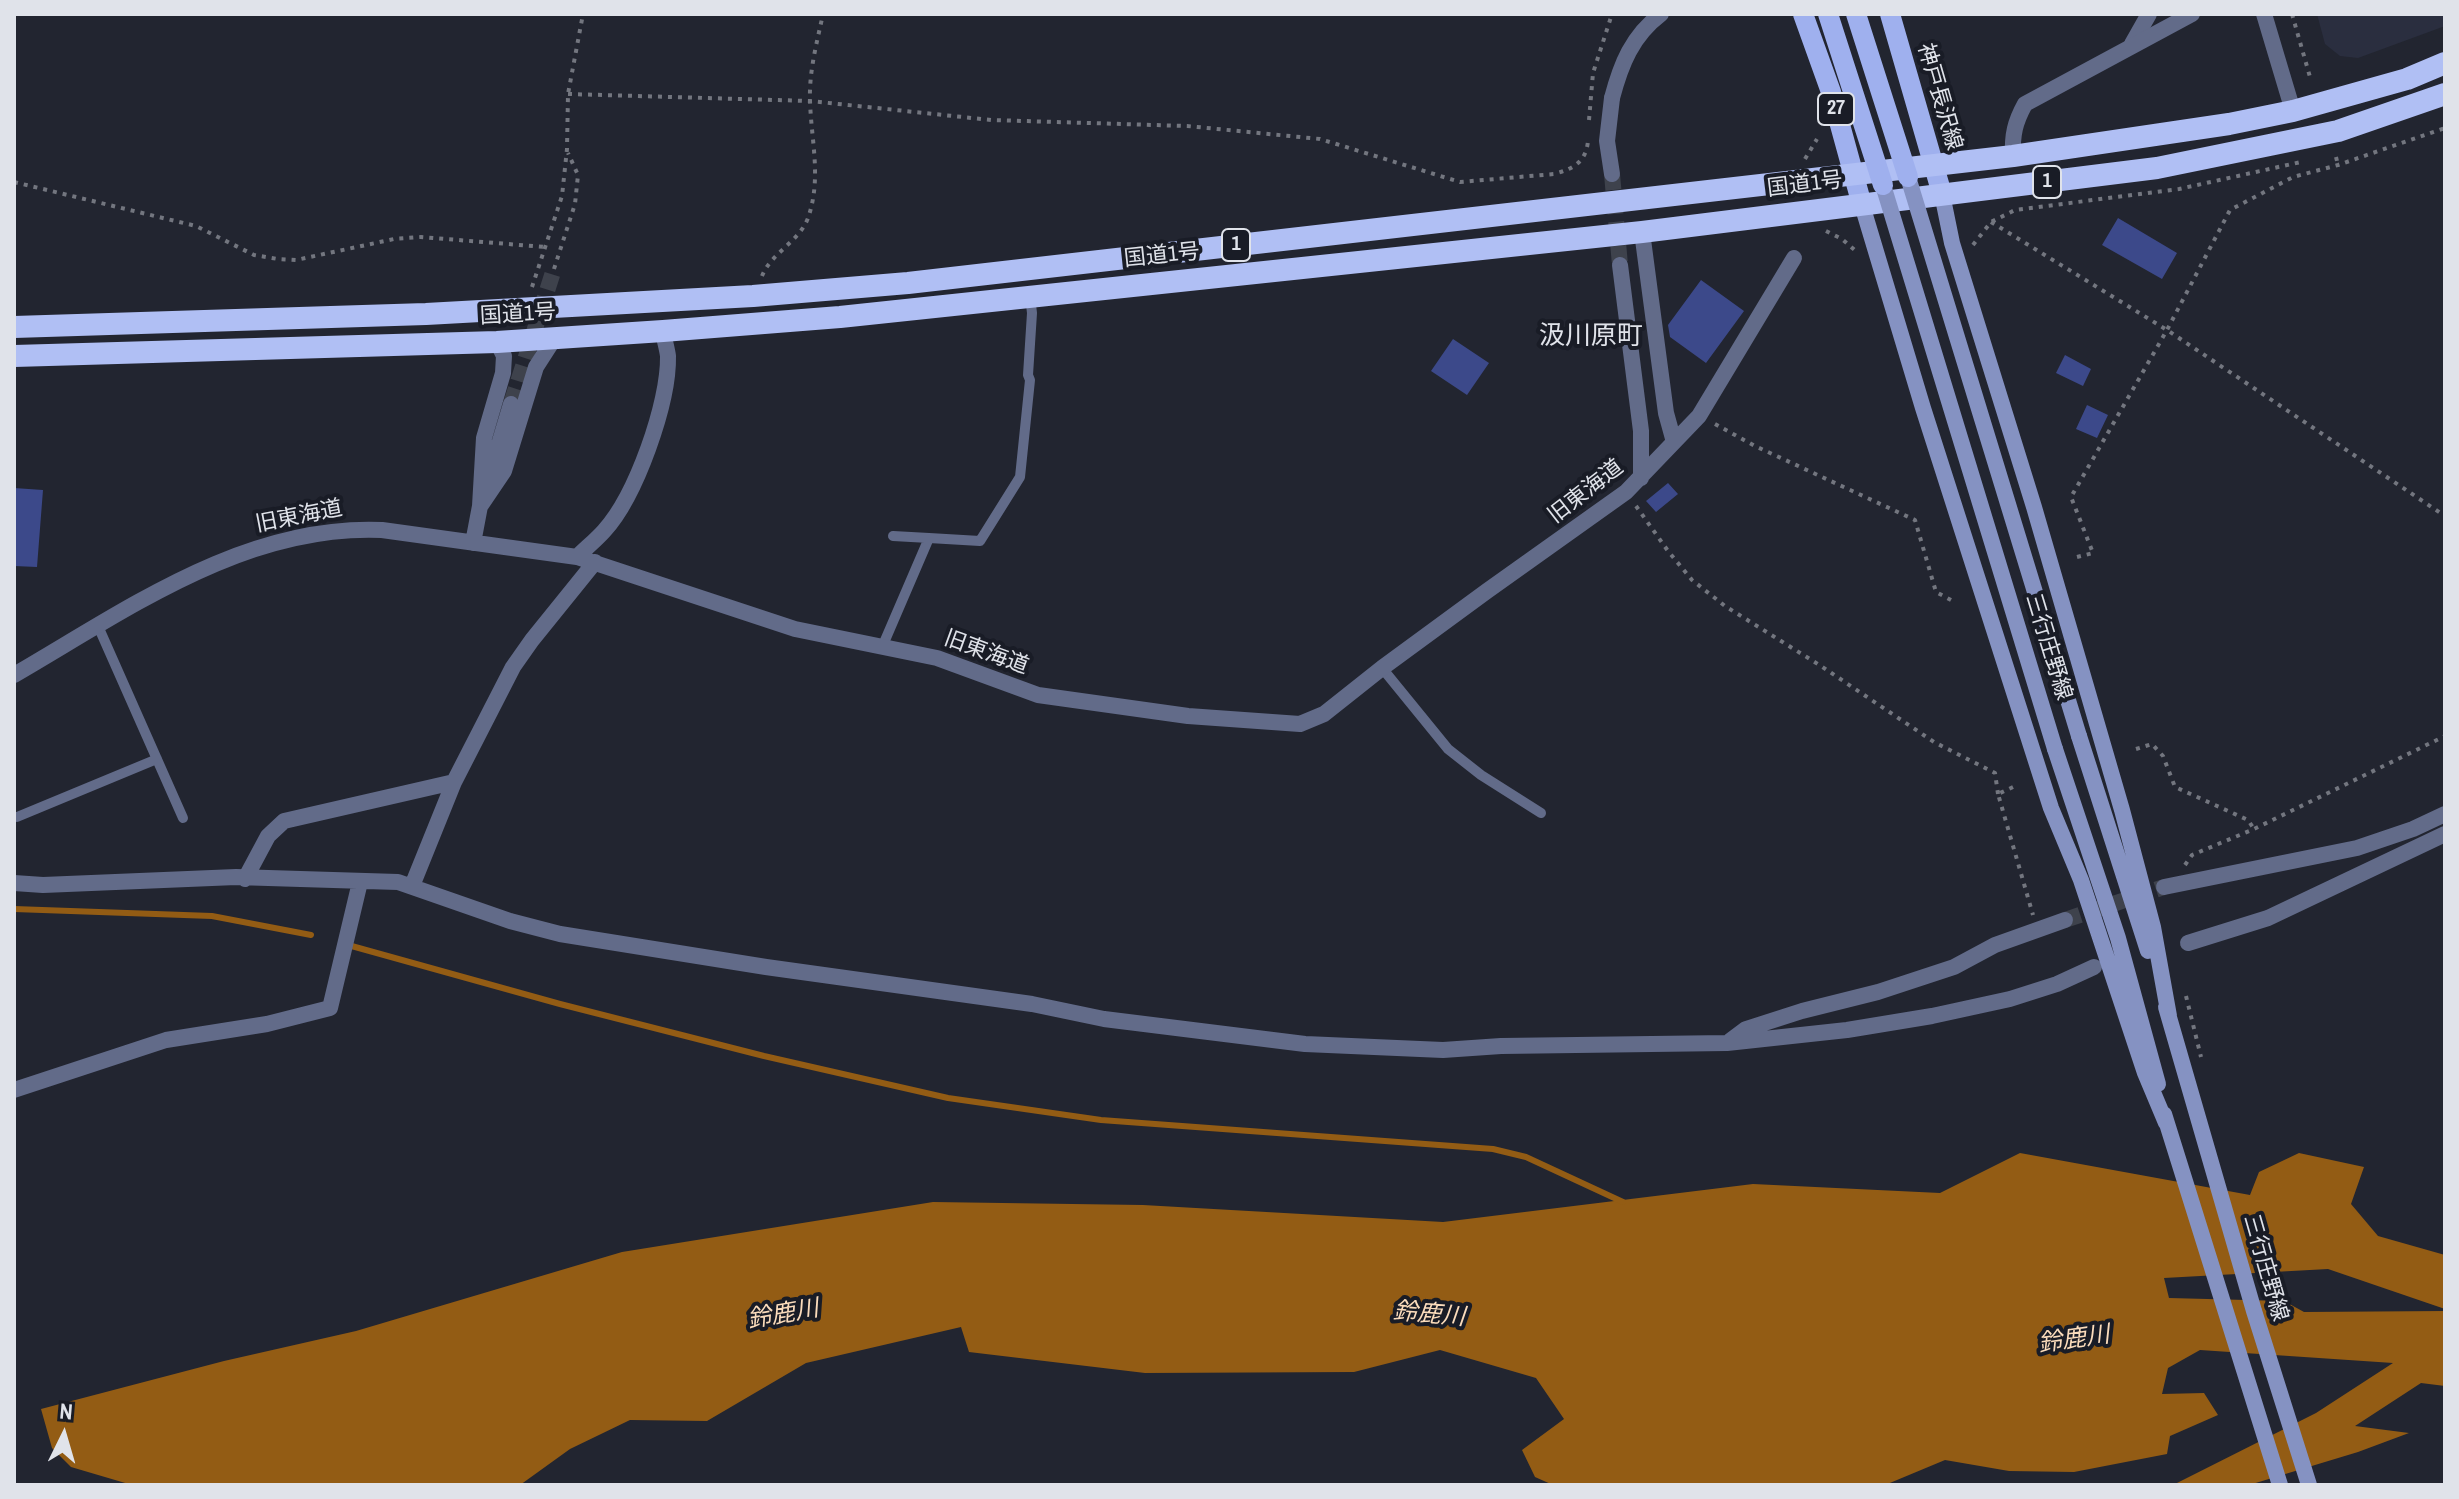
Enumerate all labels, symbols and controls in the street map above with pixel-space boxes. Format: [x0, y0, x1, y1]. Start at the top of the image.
street label: 神戸長沢線 [1911, 40, 1967, 154]
road number: 27 [1818, 93, 1854, 125]
road number: 1 [2033, 166, 2061, 198]
street label: 国道1号 [1766, 167, 1844, 203]
road number: 1 [1222, 229, 1250, 261]
street label: 国道1号 [1123, 239, 1201, 273]
street label: 国道1号 [479, 300, 557, 330]
district label: 汲川原町 [1539, 321, 1643, 353]
street label: 旧東海道 [1543, 455, 1629, 529]
street label: 旧東海道 [253, 496, 345, 538]
street label: 三行庄野線 [2019, 591, 2077, 703]
street label: 旧東海道 [940, 626, 1032, 680]
street label: 三行庄野線 [2237, 1211, 2293, 1325]
water label: 鈴鹿川 [745, 1295, 821, 1335]
water label: 鈴鹿川 [1392, 1298, 1466, 1332]
water label: 鈴鹿川 [2036, 1321, 2112, 1359]
north arrow [24, 1395, 104, 1475]
text: N [58, 1396, 74, 1427]

